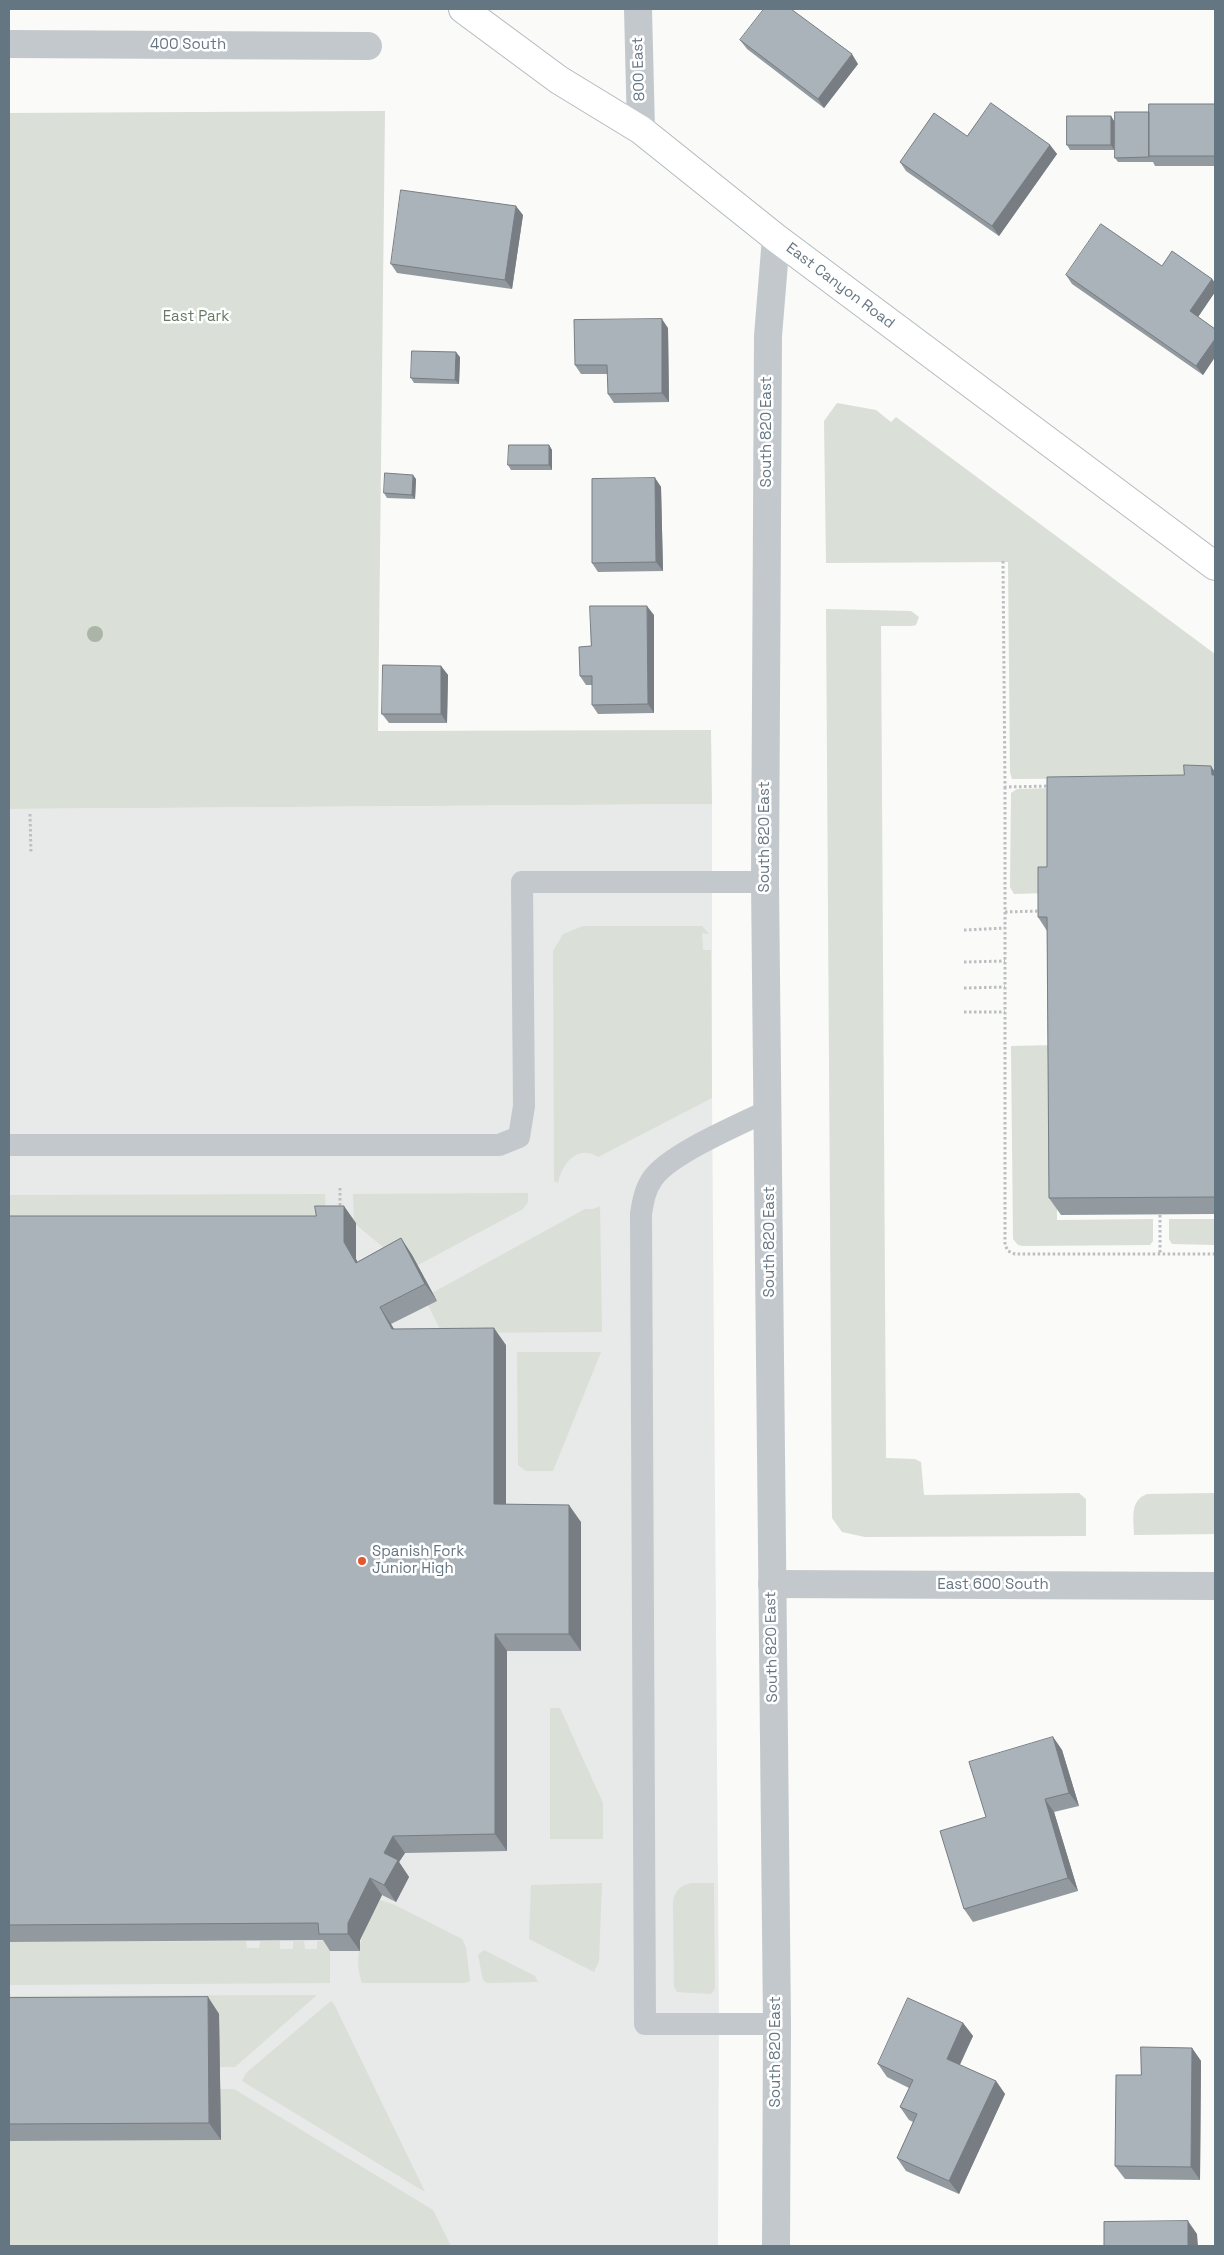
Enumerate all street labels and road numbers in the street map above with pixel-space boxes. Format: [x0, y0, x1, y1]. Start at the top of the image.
street label: 400 South [150, 36, 226, 54]
street label: 800 East [629, 37, 649, 101]
street label: East Canyon Road [782, 239, 898, 333]
street label: South 820 East [758, 376, 776, 488]
street label: South 820 East [756, 781, 774, 893]
street label: South 820 East [761, 1186, 779, 1298]
street label: East 600 South [937, 1576, 1049, 1594]
street label: South 820 East [762, 1591, 782, 1703]
street label: South 820 East [767, 1996, 785, 2108]

